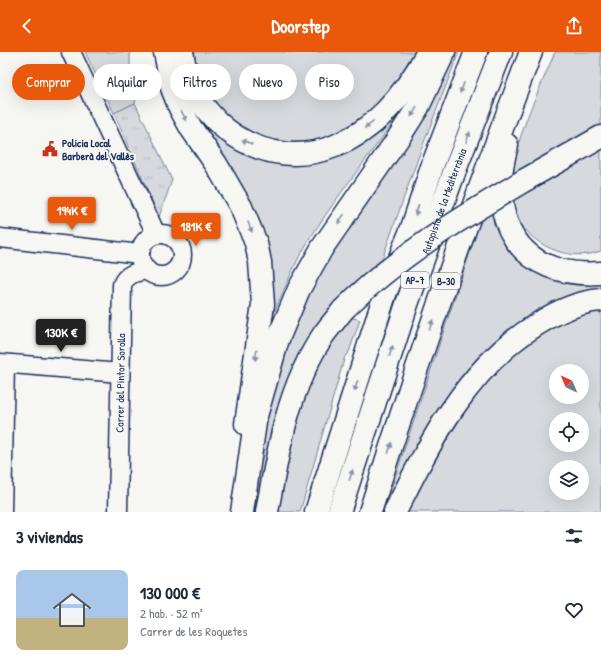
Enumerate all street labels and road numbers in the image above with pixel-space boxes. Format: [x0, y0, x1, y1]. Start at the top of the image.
street label: Autopista de la Mediterrània [418, 146, 470, 256]
road number: AP-7 [401, 272, 429, 288]
road number: B-30 [432, 273, 460, 289]
street label: Carrer del Pintor Sorolla [112, 333, 128, 433]

